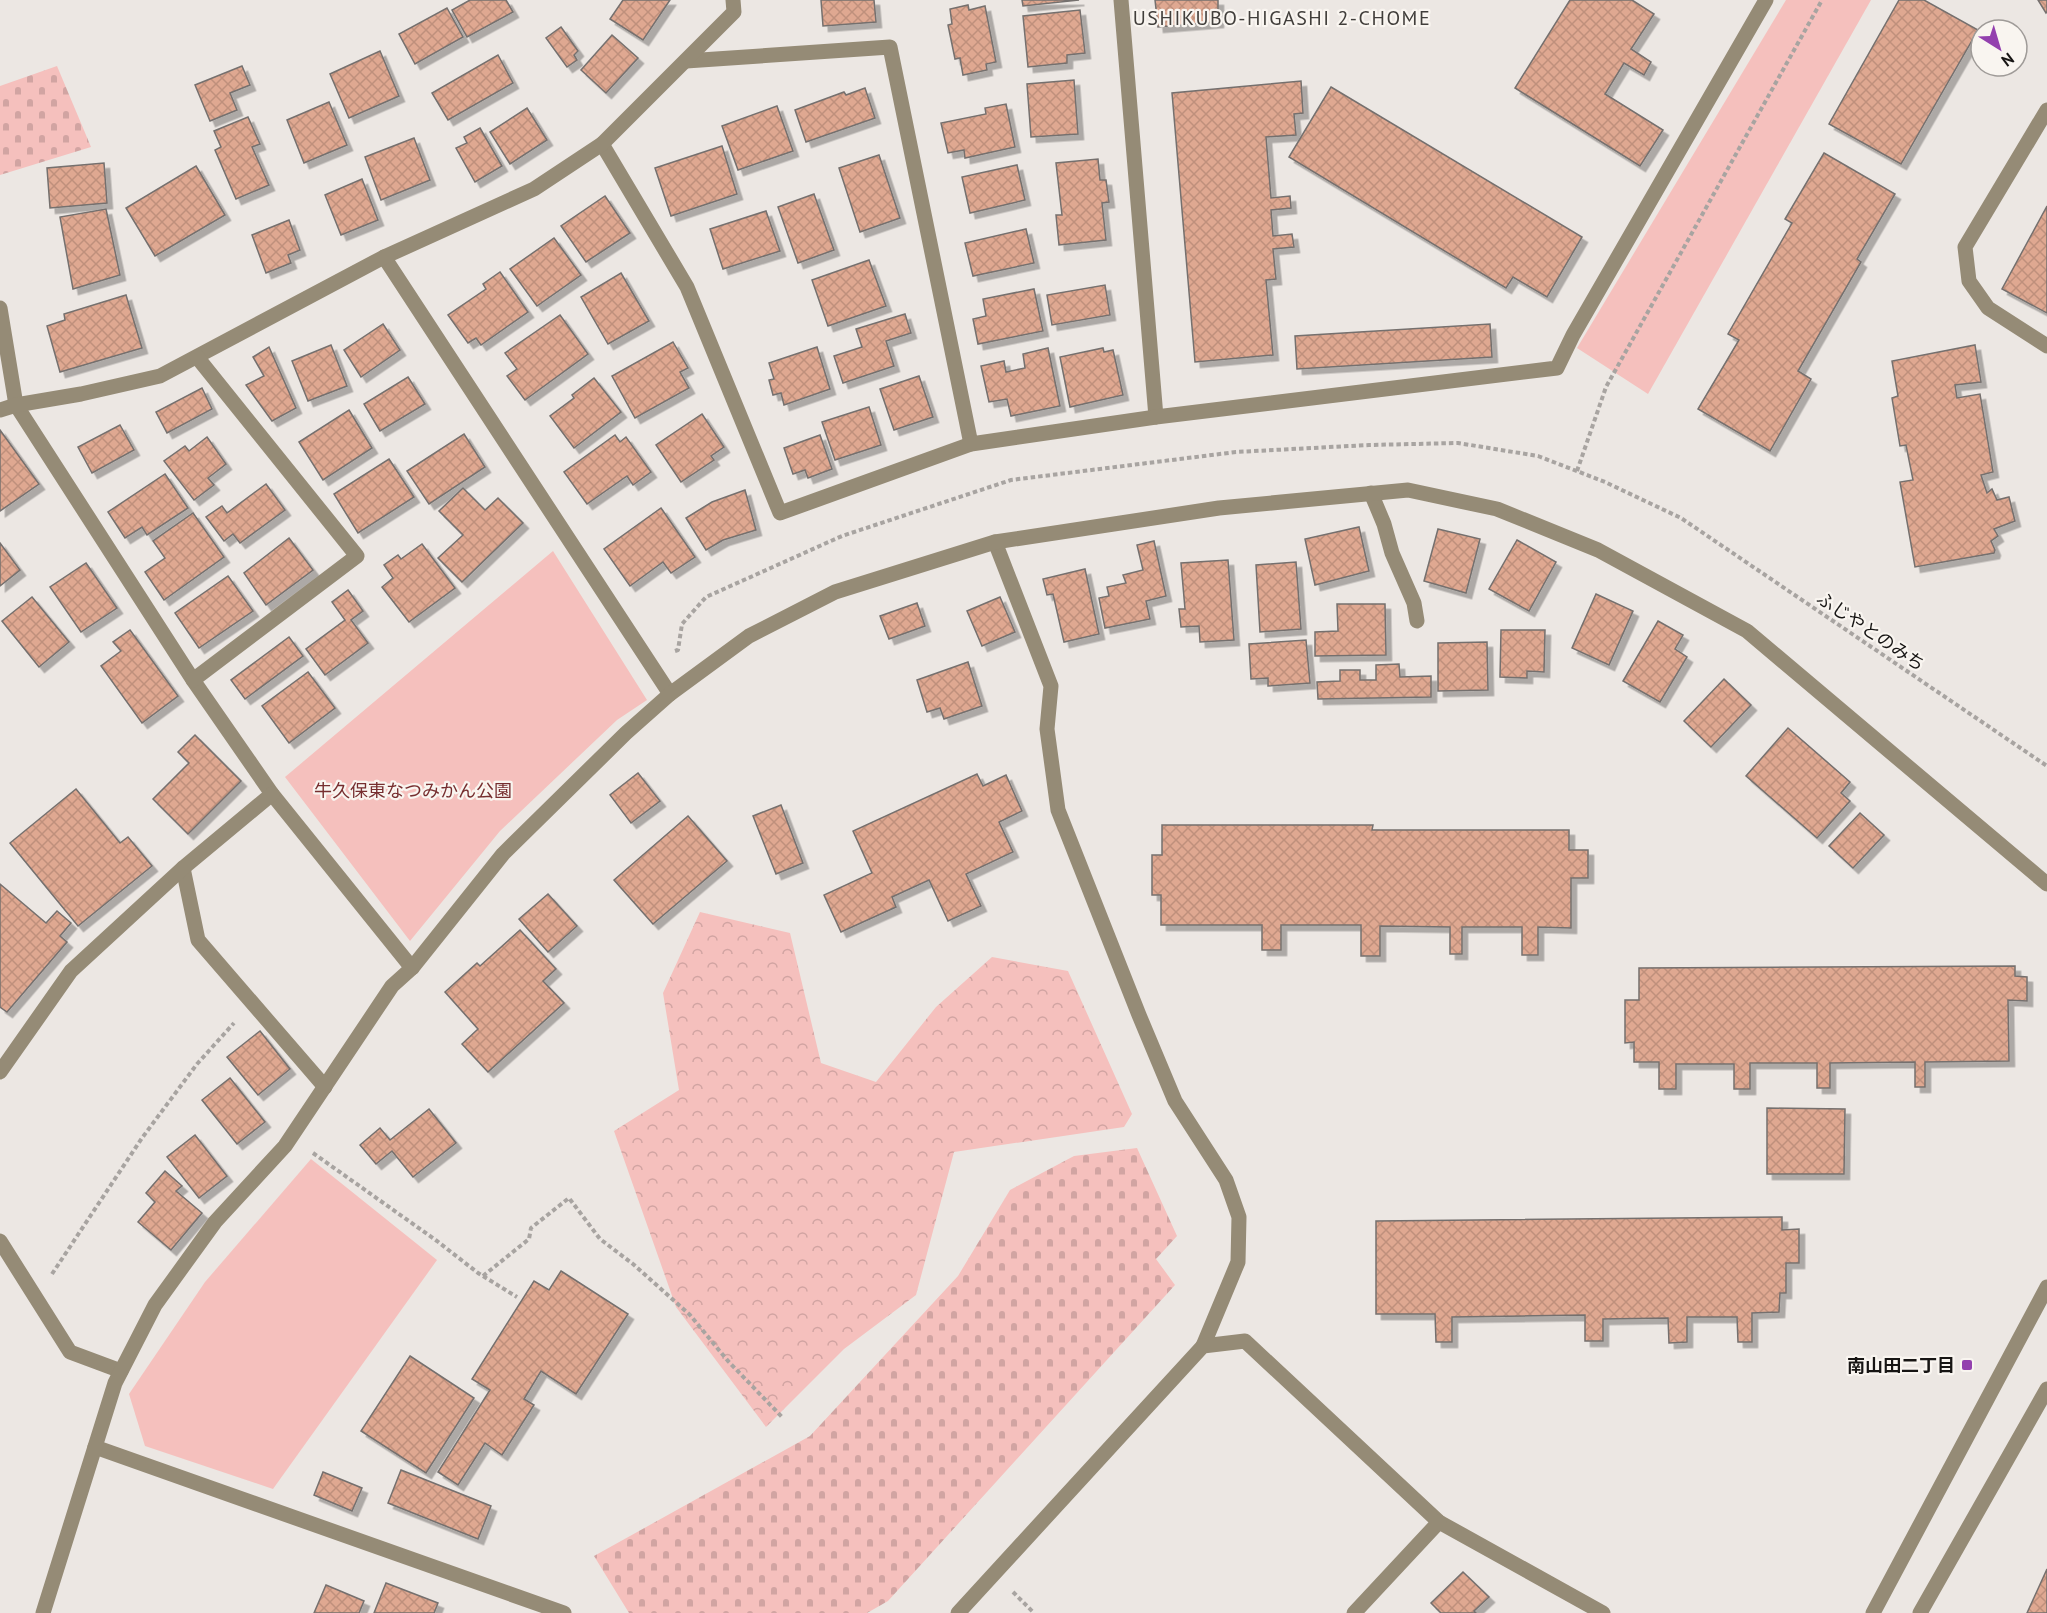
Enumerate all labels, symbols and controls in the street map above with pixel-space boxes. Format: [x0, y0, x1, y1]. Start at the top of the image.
district label: USHIKUBO-HIGASHI 2-CHOME [1133, 5, 1431, 31]
north arrow [1969, 18, 2029, 78]
text: N [1998, 49, 2018, 71]
street label: ふじやとのみち [1812, 586, 1930, 676]
park label: 牛久保東なつみかん公園 [314, 779, 512, 802]
place label: 南山田二丁目 [1847, 1354, 1955, 1377]
marker: 南山田二丁目 [1960, 1358, 1974, 1372]

